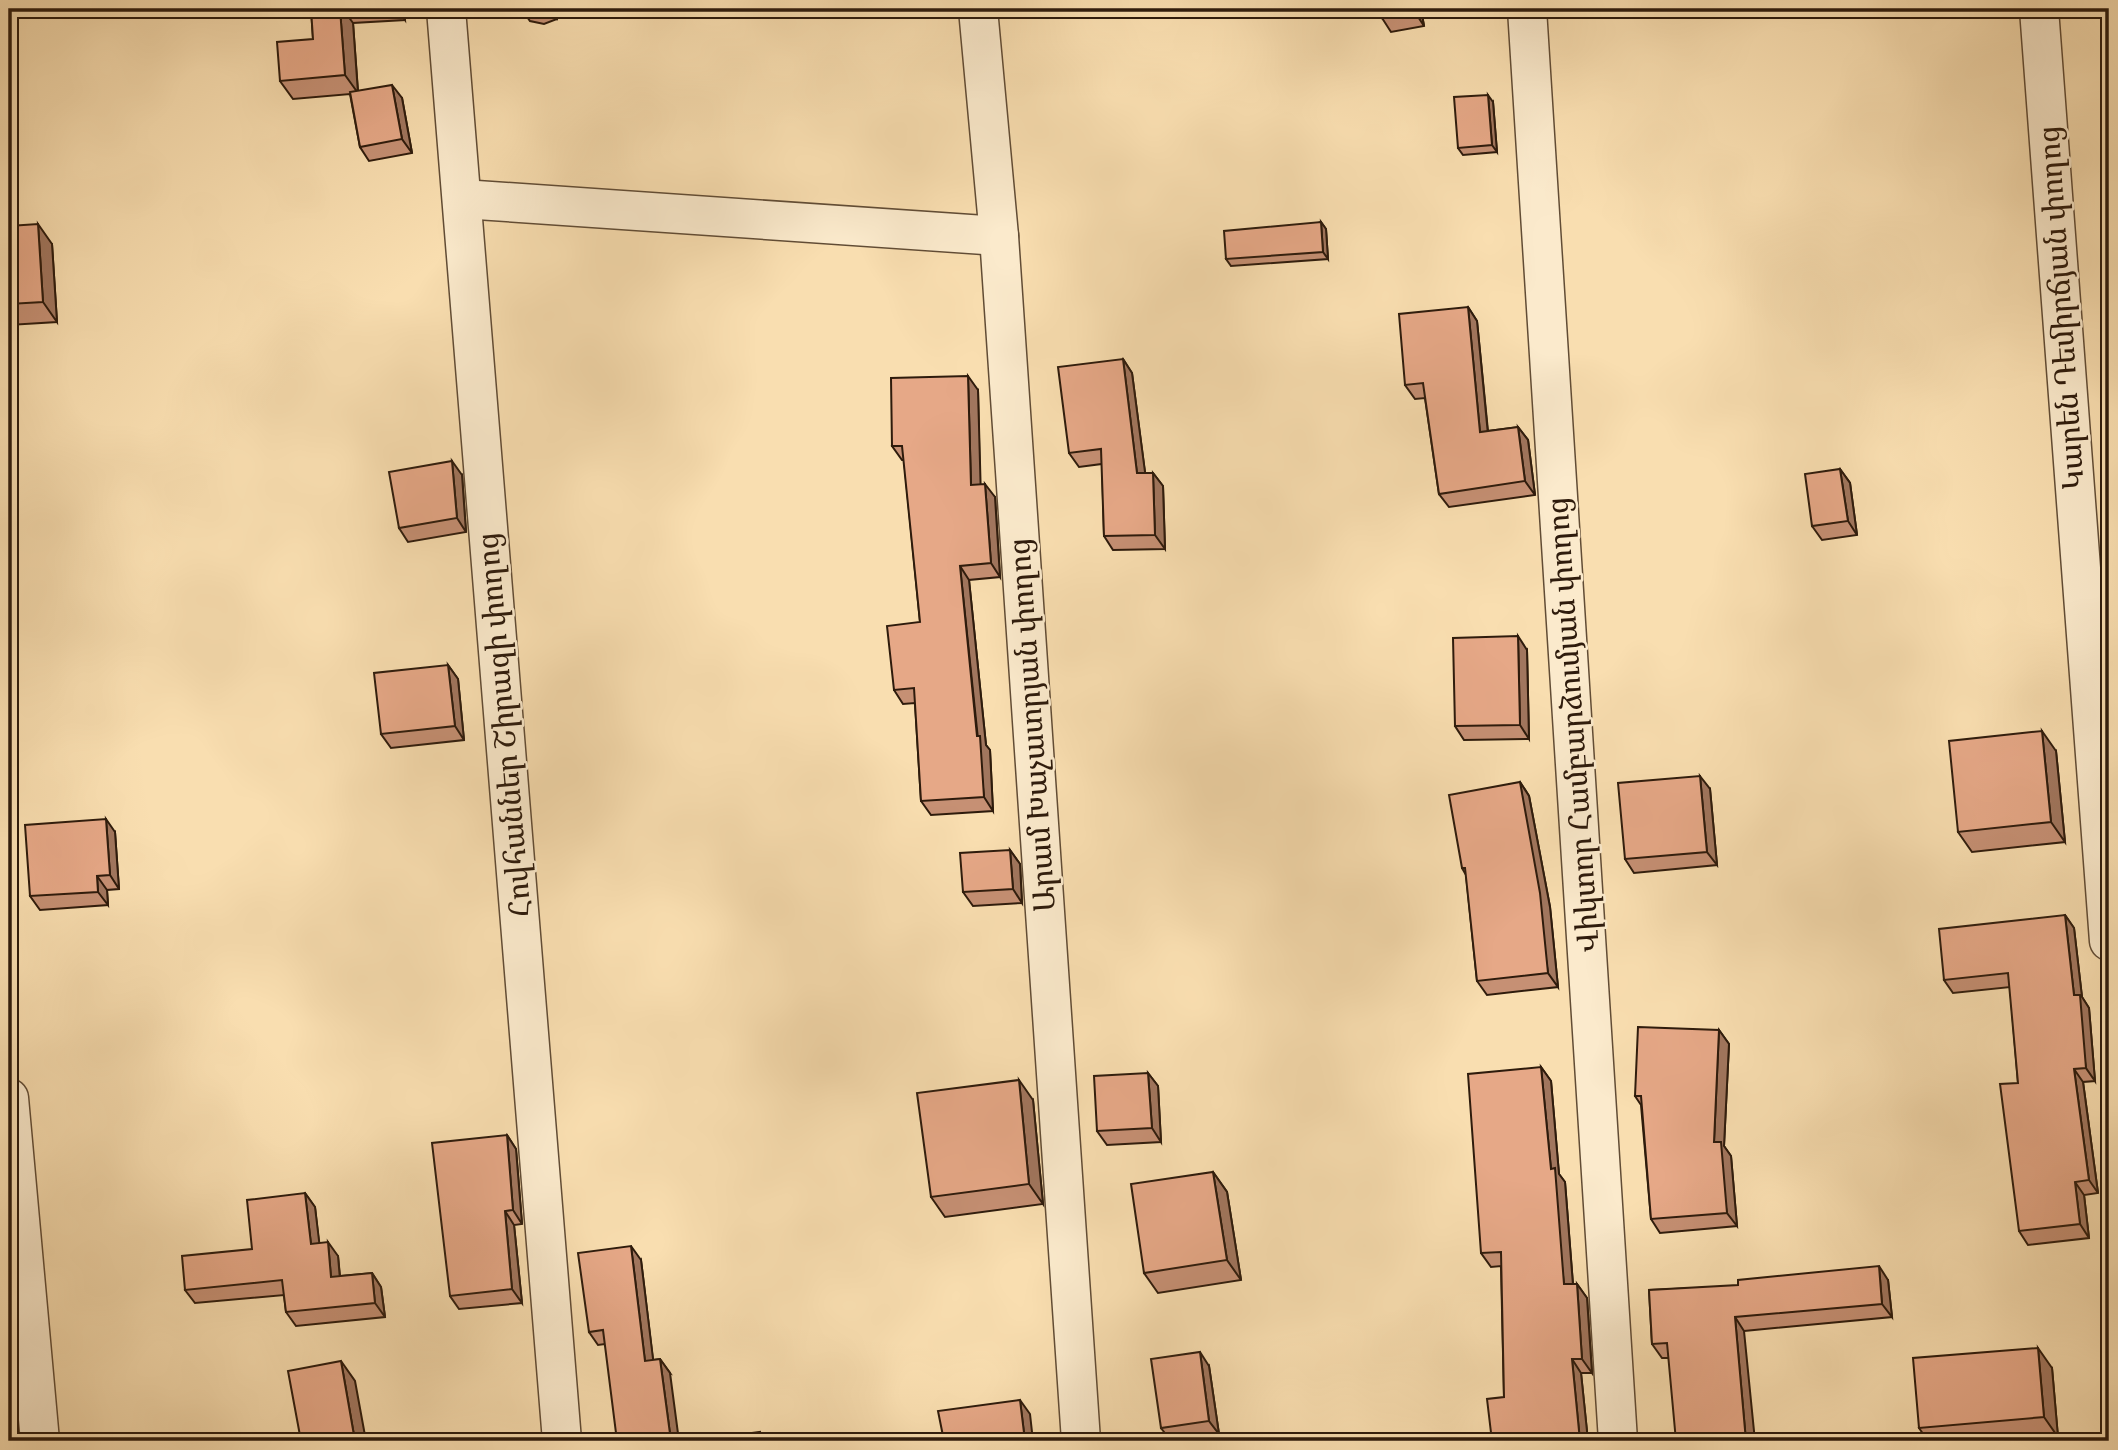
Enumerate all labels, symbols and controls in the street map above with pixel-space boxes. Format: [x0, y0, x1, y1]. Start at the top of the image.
street label: Կարեն Դեմիրճյան փողոց [2031, 125, 2094, 491]
street label: Վիկտոր Համբարձումյան փողոց [1540, 496, 1609, 954]
street label: Հովհաններ Շիրազի փողոց [470, 531, 541, 919]
street label: Արամ Խաչատրյան փողոց [1002, 537, 1065, 913]

